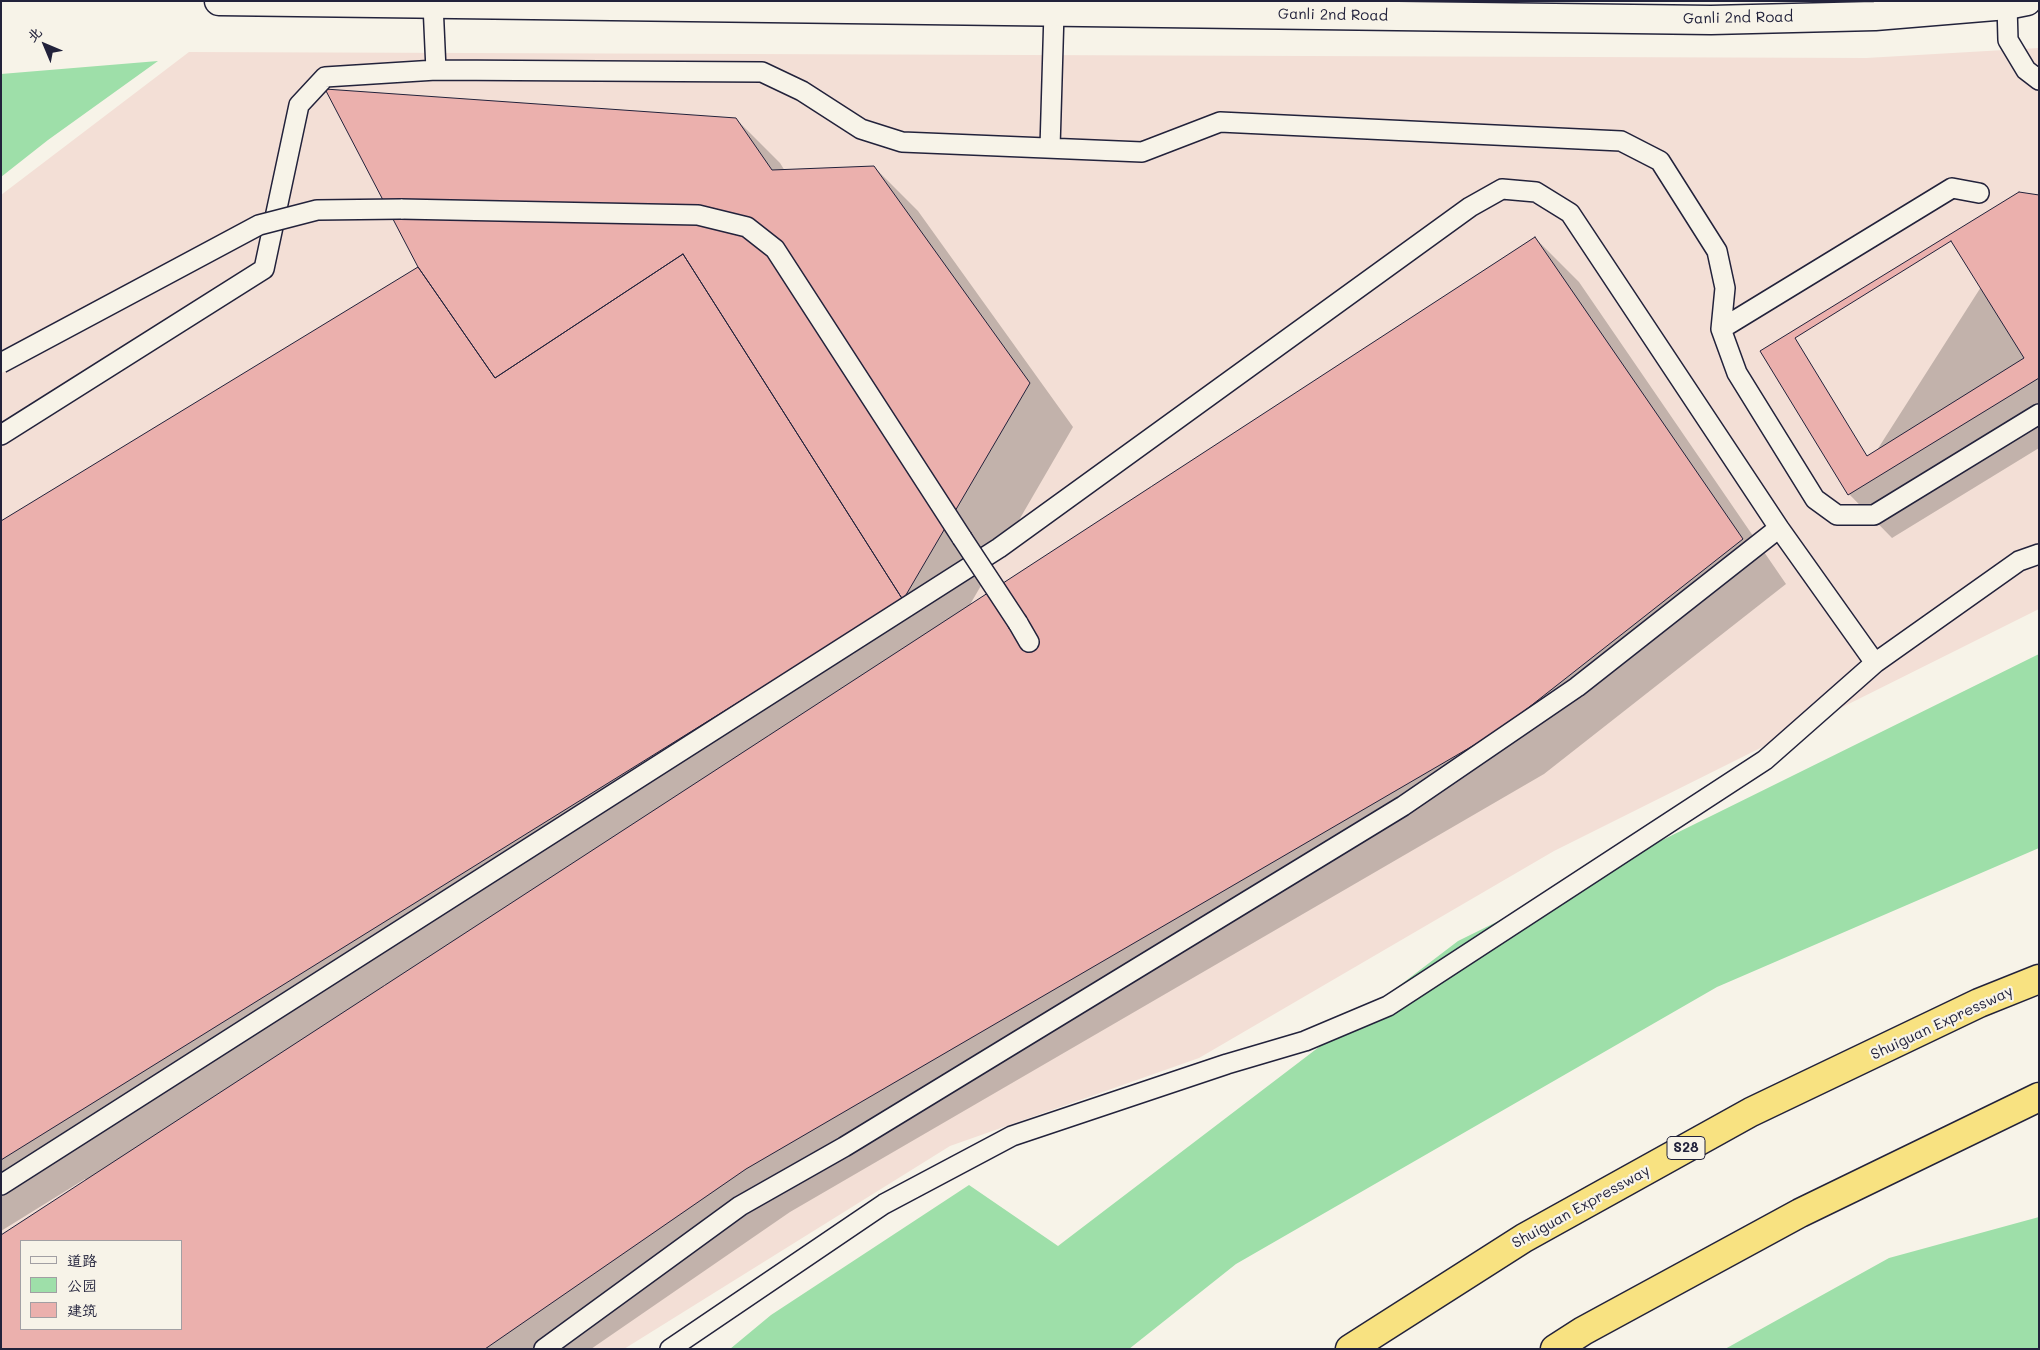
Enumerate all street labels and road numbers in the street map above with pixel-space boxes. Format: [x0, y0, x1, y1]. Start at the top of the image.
street label: Ganli 2nd Road [1278, 5, 1388, 25]
street label: Ganli 2nd Road [1683, 8, 1793, 28]
street label: Shuiguan Expressway [1868, 982, 2016, 1064]
road number: S28 [1667, 1136, 1705, 1160]
street label: Shuiguan Expressway [1509, 1162, 1653, 1252]

